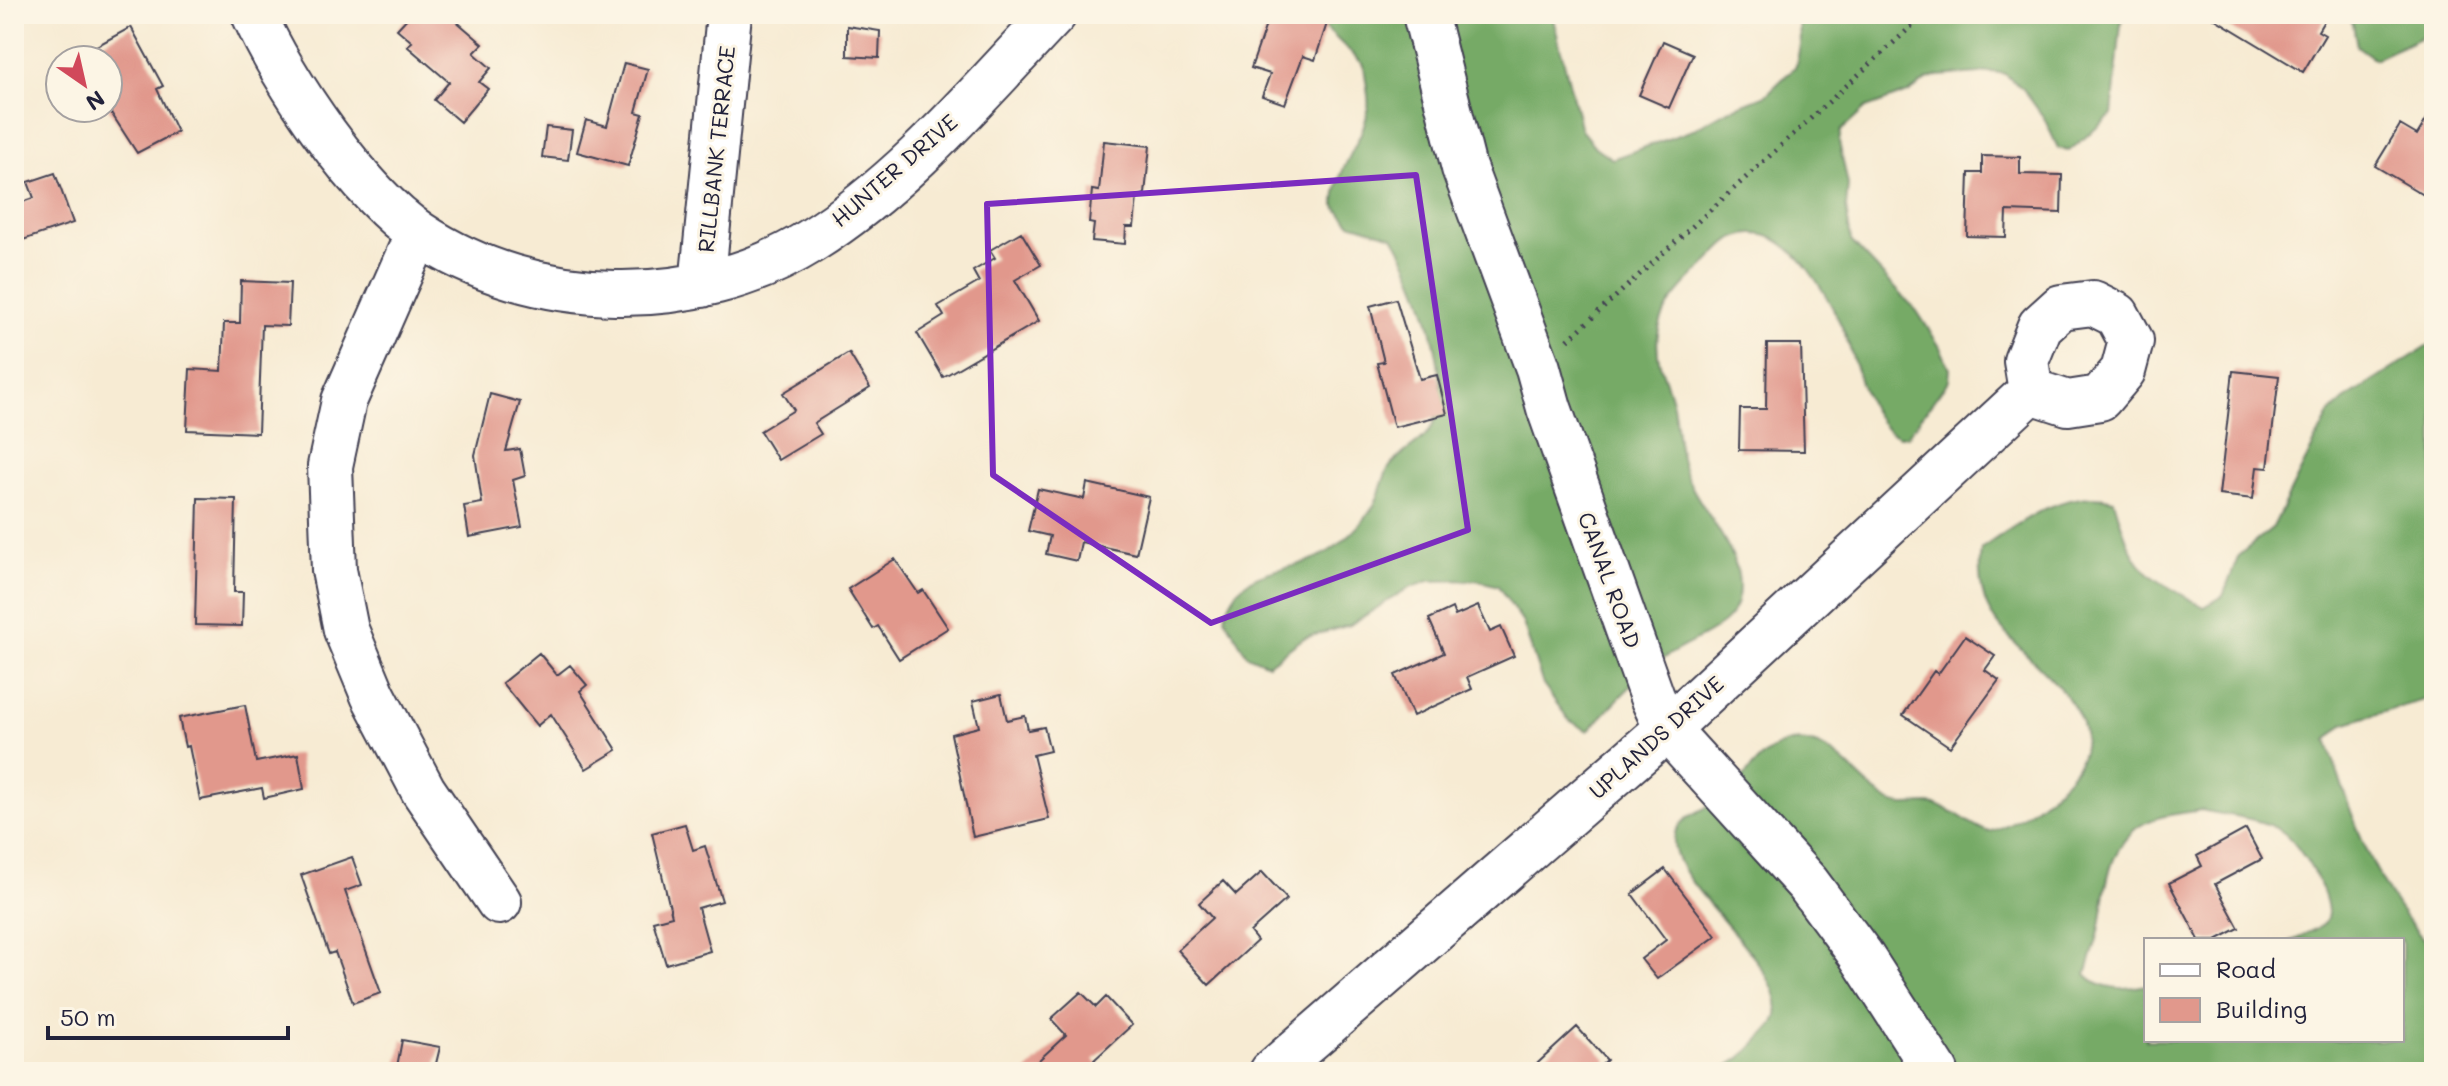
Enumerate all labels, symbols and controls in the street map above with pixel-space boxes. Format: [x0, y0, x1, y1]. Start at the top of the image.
north arrow [44, 44, 124, 124]
street label: RILLBANK TERRACE [691, 44, 741, 254]
text: N [80, 84, 110, 118]
street label: HUNTER DRIVE [825, 107, 963, 233]
street label: CANAL ROAD [1572, 508, 1648, 652]
street label: UPLANDS DRIVE [1583, 669, 1729, 805]
legend [2144, 938, 2404, 1042]
text: Road [2216, 953, 2276, 984]
scale bar [48, 990, 288, 1040]
text: Building [2216, 993, 2307, 1024]
text: 50 m [60, 1001, 116, 1032]

